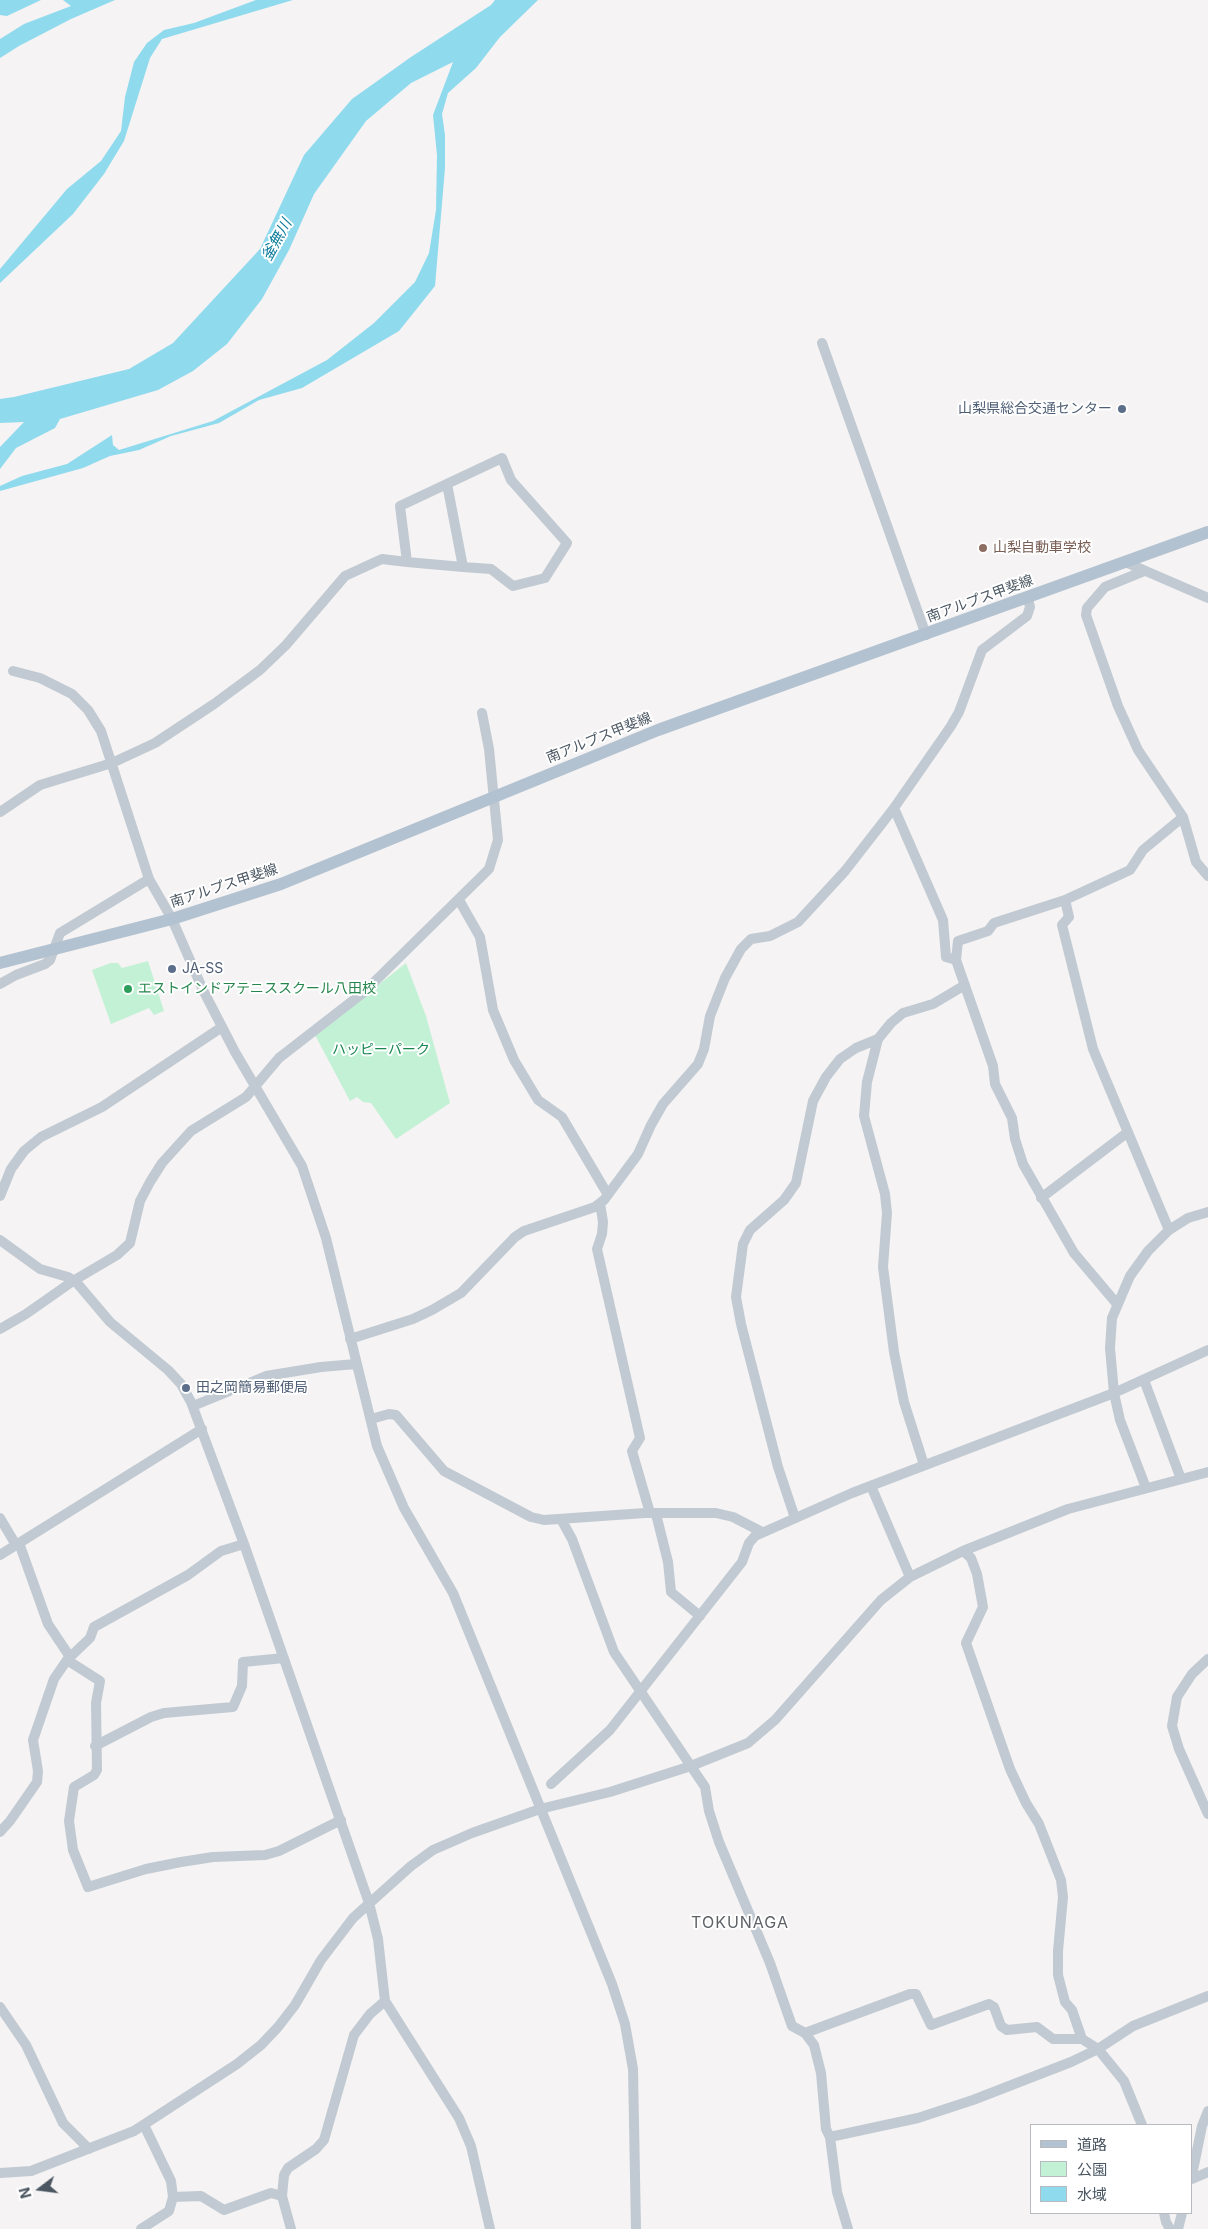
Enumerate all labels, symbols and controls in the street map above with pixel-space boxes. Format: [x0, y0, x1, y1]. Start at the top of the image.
water label: 釜無川 [258, 216, 296, 264]
place label: 山梨県総合交通センター [958, 401, 1112, 417]
marker: 山梨県総合交通センター [1116, 403, 1128, 415]
place label: 山梨自動車学校 [993, 540, 1091, 556]
marker: 山梨自動車学校 [977, 542, 989, 554]
street label: 南アルプス甲斐線 [925, 572, 1035, 626]
street label: 南アルプス甲斐線 [544, 709, 654, 767]
street label: 南アルプス甲斐線 [168, 861, 280, 911]
place label: JA-SS [182, 961, 223, 977]
marker: JA-SS [166, 963, 178, 975]
place label: エストインドアテニススクール八田校 [138, 981, 376, 997]
marker: エストインドアテニススクール八田校 [122, 983, 134, 995]
park label: ハッピーパーク [332, 1042, 430, 1058]
place label: 田之岡簡易郵便局 [196, 1380, 308, 1396]
marker: 田之岡簡易郵便局 [180, 1382, 192, 1394]
district label: TOKUNAGA [690, 1913, 790, 1933]
legend [1030, 2124, 1193, 2214]
text: 道路 [1077, 2135, 1107, 2154]
text: 公園 [1077, 2160, 1107, 2179]
north arrow [15, 2164, 65, 2214]
text: 水域 [1077, 2185, 1107, 2204]
text: N [15, 2186, 35, 2200]

